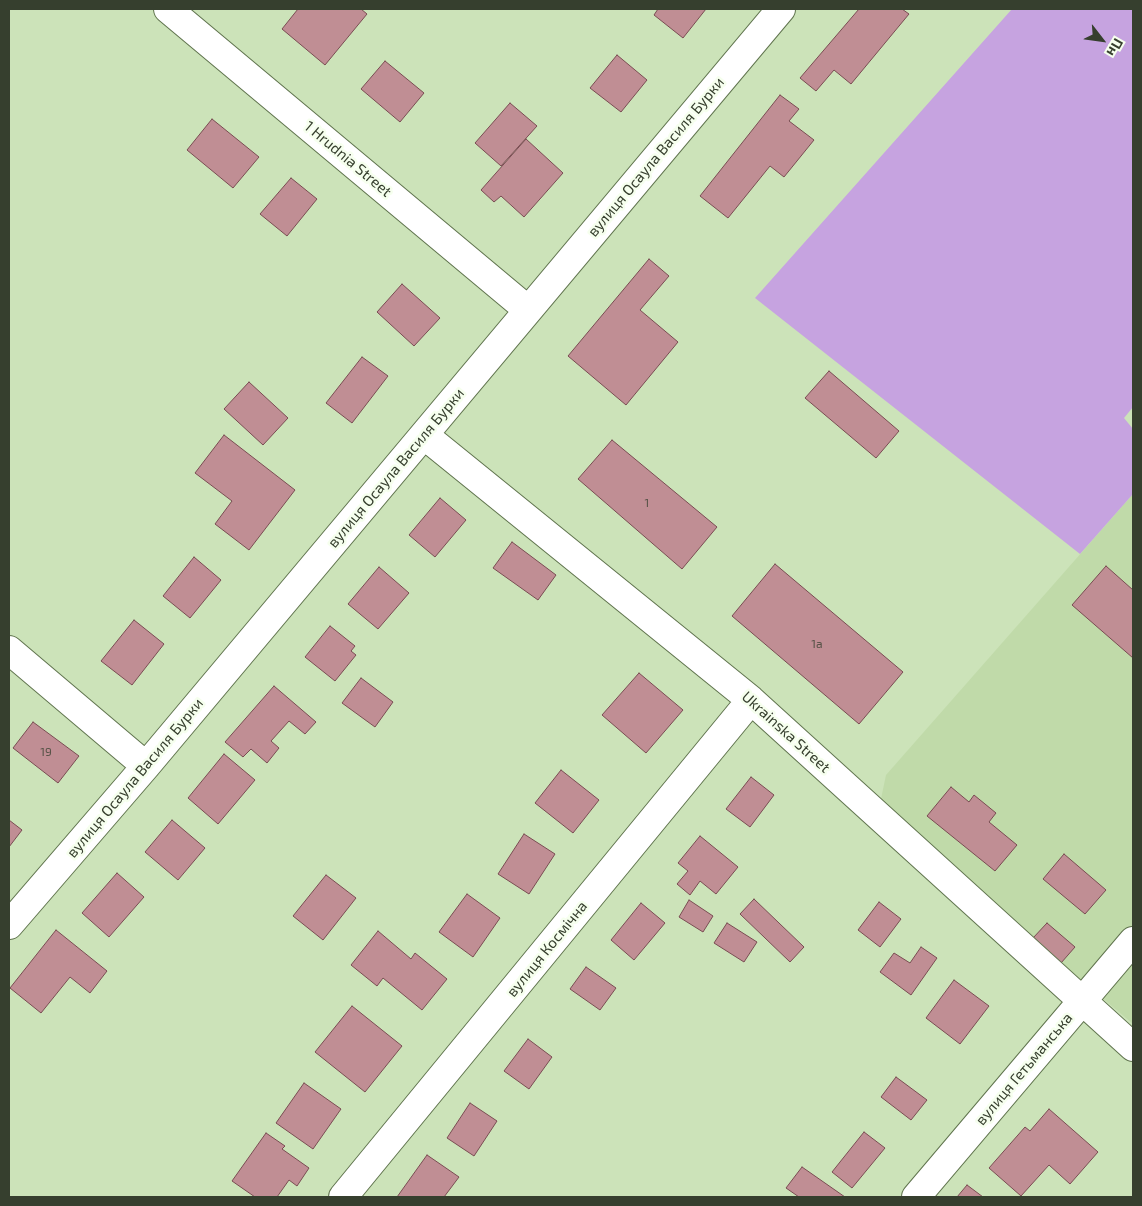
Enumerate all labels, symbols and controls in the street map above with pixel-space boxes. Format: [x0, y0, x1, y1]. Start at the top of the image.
north arrow [1077, 15, 1127, 65]
text: Пн [1104, 36, 1127, 60]
street label: вулиця Осаула Василя Бурки [584, 74, 728, 240]
street label: 1 Hrudnia Street [301, 117, 395, 201]
street label: вулиця Осаула Василя Бурки [324, 385, 468, 551]
house number: 1 [645, 496, 649, 510]
house number: 1а [811, 637, 823, 651]
street label: Ukrainska Street [738, 688, 834, 776]
street label: вулиця Осаула Василя Бурки [63, 695, 207, 861]
house number: 19 [40, 745, 52, 759]
street label: вулиця Космічна [503, 897, 591, 1001]
street label: вулиця Гетьманська [972, 1009, 1076, 1129]

